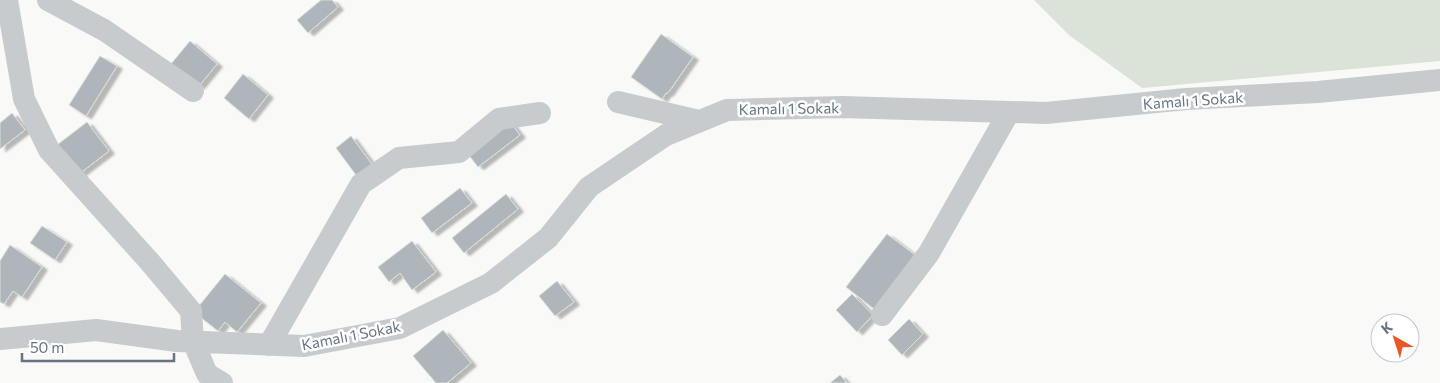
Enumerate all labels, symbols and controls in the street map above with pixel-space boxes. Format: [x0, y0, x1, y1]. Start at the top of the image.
street label: Kamalı 1 Sokak [1142, 88, 1244, 112]
street label: Kamalı 1 Sokak [739, 98, 839, 118]
north arrow [1370, 313, 1420, 363]
street label: Kamalı 1 Sokak [300, 317, 402, 353]
text: K [1377, 318, 1396, 337]
scale bar [22, 330, 175, 362]
text: 50 m [30, 338, 64, 356]

